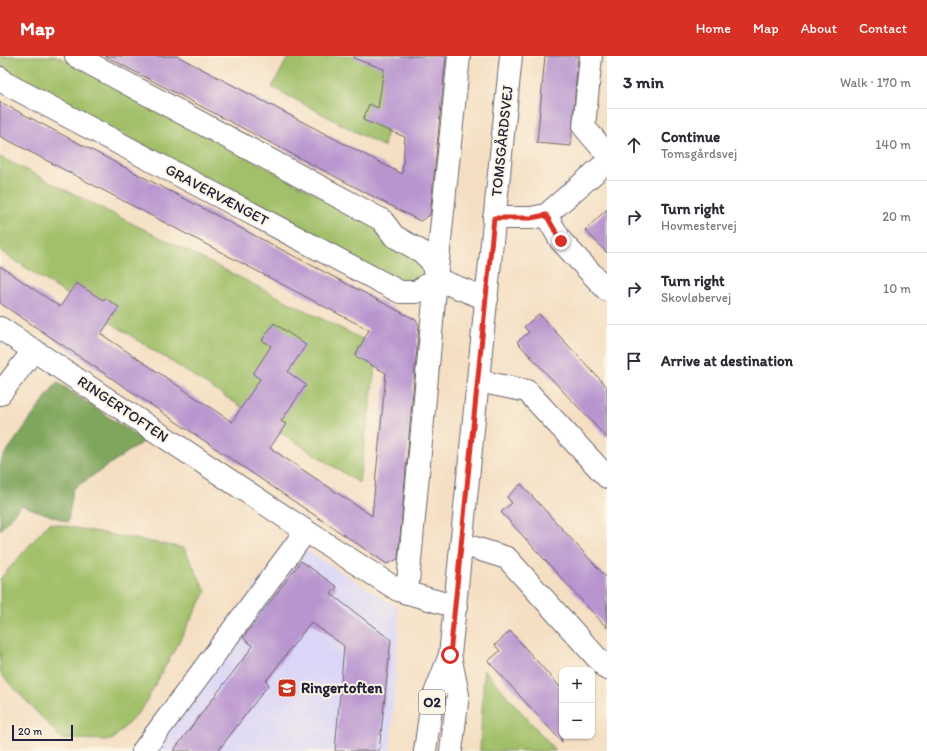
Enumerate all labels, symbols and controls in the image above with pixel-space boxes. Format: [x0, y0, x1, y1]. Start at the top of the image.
text: Map [20, 17, 55, 40]
text: Home [696, 20, 731, 37]
text: Map [753, 20, 779, 37]
text: About [801, 20, 837, 37]
text: Contact [859, 20, 907, 37]
text: 3 min [623, 72, 664, 92]
text: Walk · 170 m [840, 75, 911, 90]
street label: TOMSGÅRDSVEJ [487, 85, 517, 197]
text: Continue [661, 128, 720, 146]
icon: ahead [623, 134, 645, 156]
text: 140 m [875, 137, 911, 152]
text: Tomsgårdsvej [661, 146, 737, 161]
street label: GRAVERVÆNGET [162, 160, 272, 230]
text: Turn right [661, 200, 725, 218]
icon: right [623, 206, 645, 228]
text: 20 m [882, 209, 911, 224]
text: Hovmestervej [661, 218, 737, 233]
route end [552, 232, 570, 250]
text: Turn right [661, 272, 725, 290]
icon: right [623, 278, 645, 300]
text: 10 m [883, 281, 911, 296]
text: Skovløbervej [661, 290, 731, 305]
icon: arrive [623, 350, 645, 372]
text: Arrive at destination [661, 352, 793, 370]
street label: RINGERTOFTEN [74, 372, 172, 446]
route start [441, 646, 459, 664]
map controls [559, 667, 595, 739]
button: + [559, 667, 595, 703]
school or university icon: Ringertoften [276, 677, 298, 699]
place label: Ringertoften [301, 679, 384, 698]
road number: O2 [419, 690, 445, 714]
button: − [559, 703, 595, 739]
scale bar [12, 723, 73, 742]
text: 20 m [18, 725, 42, 738]

